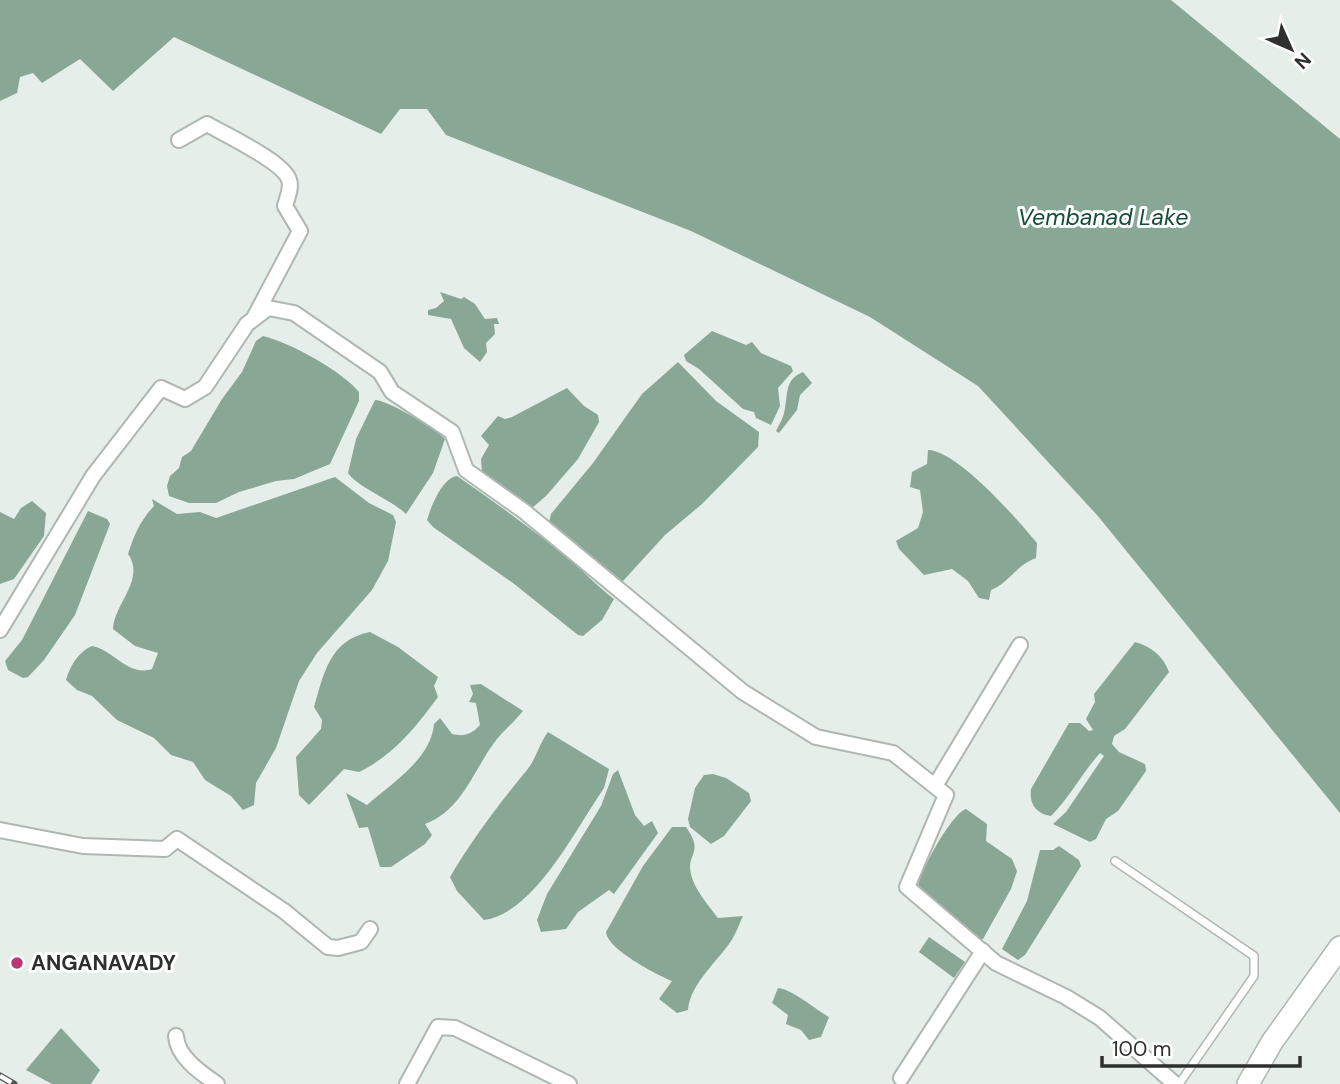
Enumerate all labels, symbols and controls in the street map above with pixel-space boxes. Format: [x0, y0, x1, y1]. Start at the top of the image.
north arrow [1256, 14, 1326, 84]
text: N [1289, 47, 1316, 74]
water label: Vembanad Lake [1018, 202, 1188, 232]
place label: ANGANAVADY [31, 949, 177, 977]
marker: ANGANAVADY [9, 955, 25, 971]
scale bar [1102, 1024, 1300, 1068]
text: 100 m [1112, 1035, 1172, 1063]

